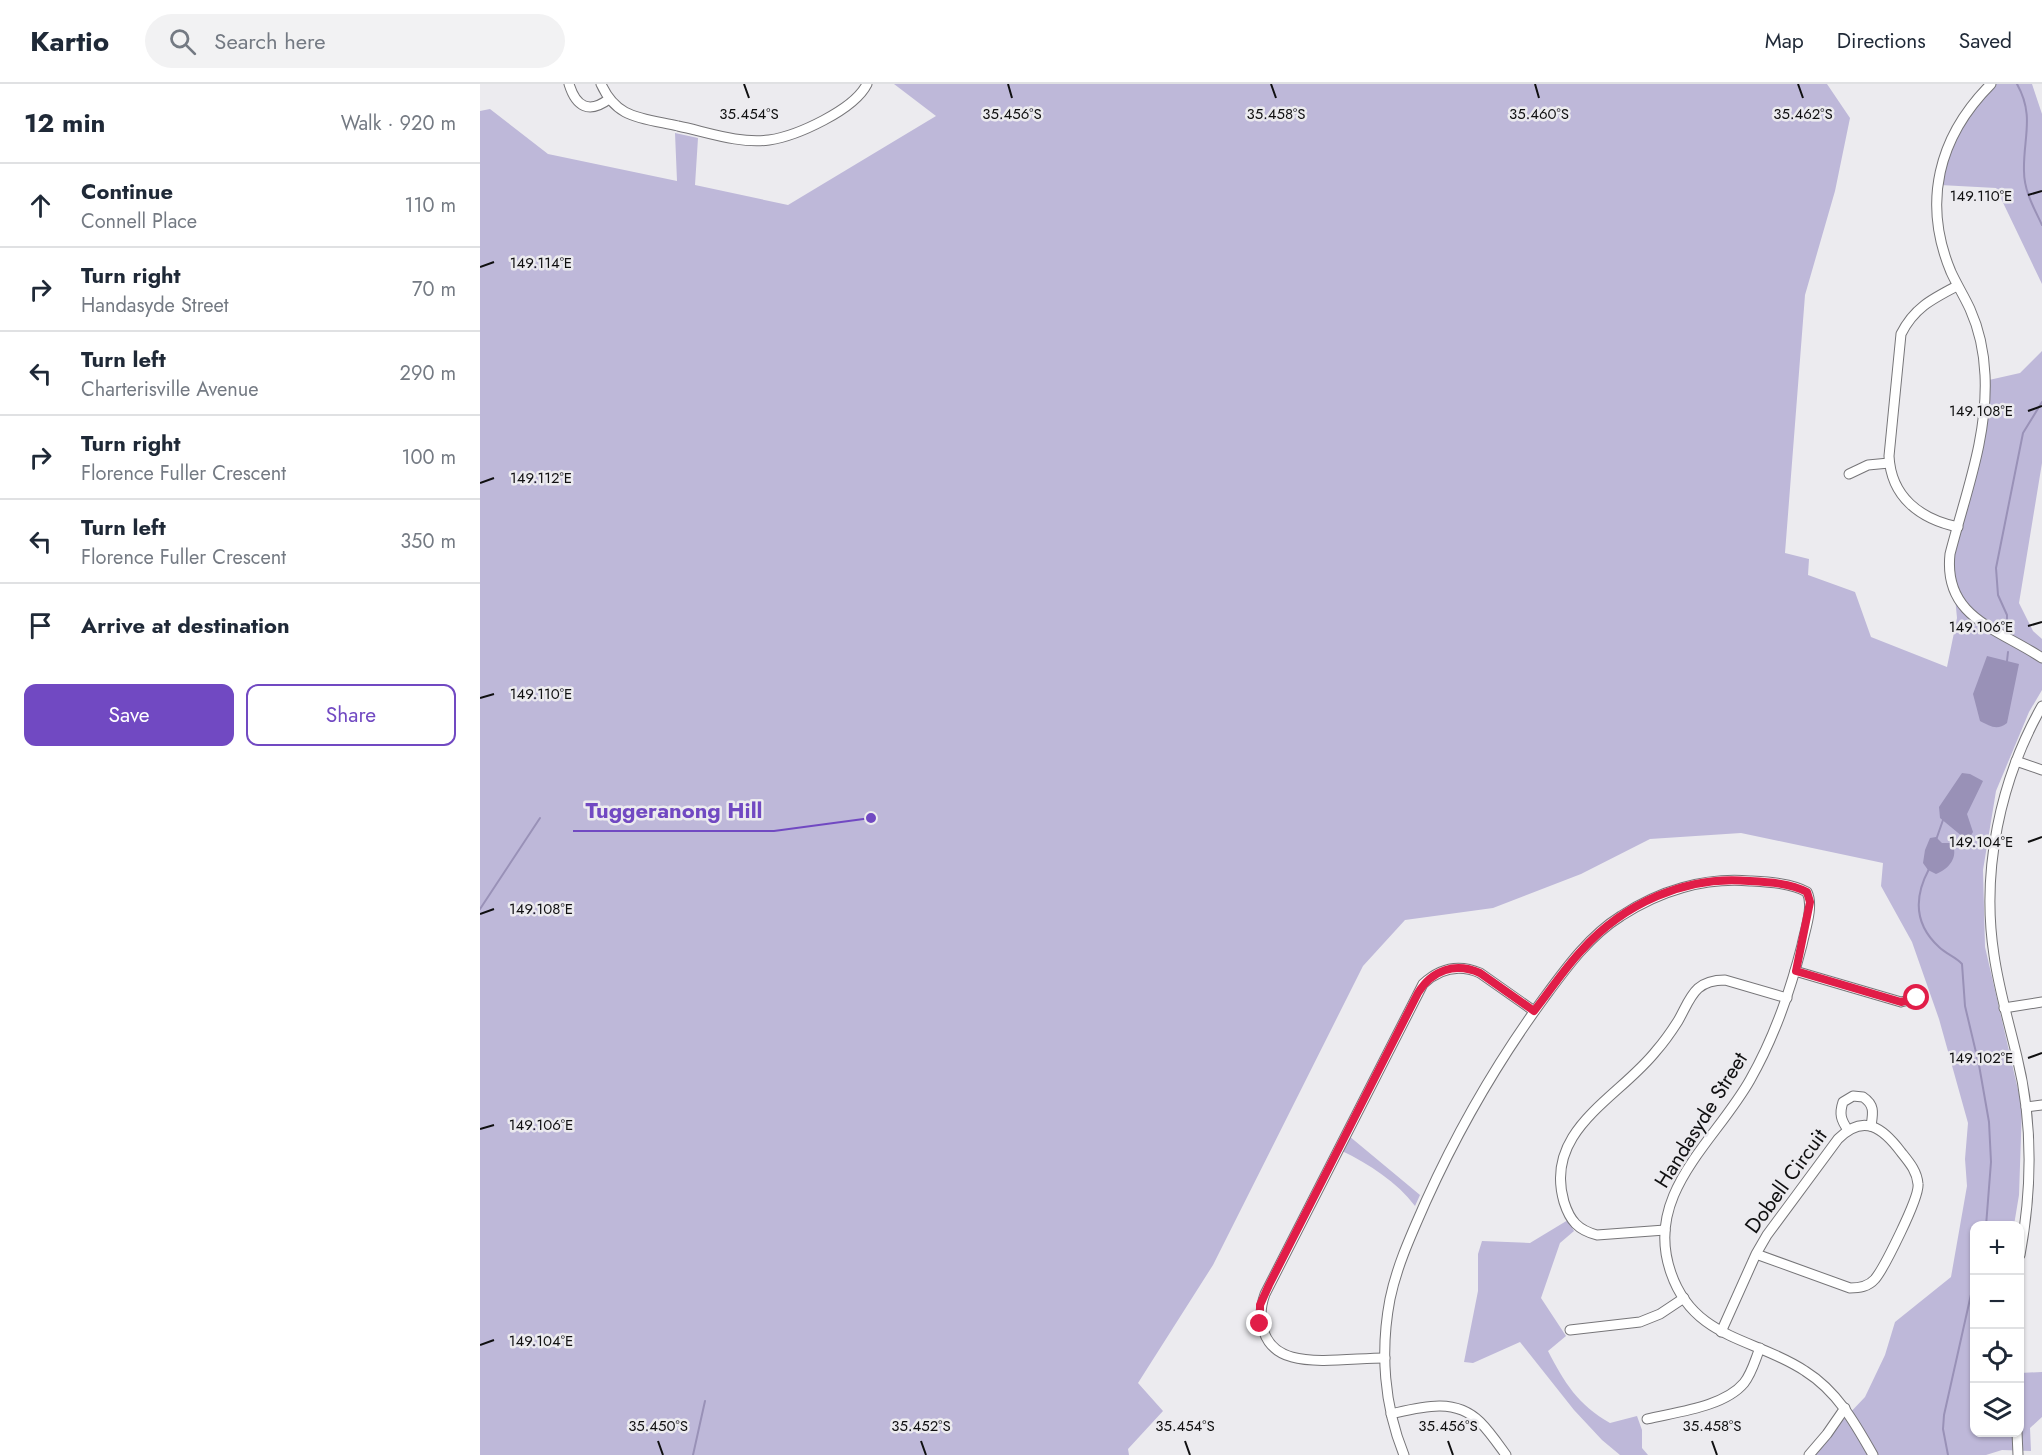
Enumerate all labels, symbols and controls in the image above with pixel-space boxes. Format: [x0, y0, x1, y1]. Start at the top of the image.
search box [145, 14, 565, 68]
text: Kartio [30, 21, 109, 62]
icon: search [166, 25, 199, 58]
text: Search here [214, 25, 326, 57]
text: Map [1765, 26, 1804, 56]
text: Directions [1837, 26, 1926, 56]
text: Saved [1959, 26, 2012, 56]
text: 35.454°S [719, 103, 779, 125]
text: 35.456°S [982, 103, 1042, 125]
text: 35.458°S [1247, 103, 1305, 125]
text: 35.460°S [1509, 103, 1569, 125]
text: 35.462°S [1773, 103, 1833, 125]
text: 12 min [24, 104, 106, 142]
text: Walk · 920 m [341, 109, 456, 138]
text: Continue [81, 175, 173, 207]
text: 149.110°E [1950, 185, 2012, 207]
icon: ahead [24, 189, 57, 222]
text: 110 m [404, 191, 456, 220]
text: Connell Place [81, 207, 197, 236]
text: 149.114°E [510, 252, 572, 274]
text: Turn right [81, 259, 181, 291]
icon: right [24, 273, 57, 306]
text: 70 m [412, 275, 456, 304]
text: Handasyde Street [81, 291, 229, 320]
text: Turn left [81, 343, 166, 375]
icon: left [24, 357, 57, 390]
text: 290 m [400, 359, 456, 388]
text: Charterisville Avenue [81, 375, 259, 404]
text: 149.108°E [1949, 400, 2013, 422]
text: Turn right [81, 427, 181, 459]
icon: right [24, 441, 57, 474]
text: 100 m [401, 443, 456, 472]
text: Florence Fuller Crescent [81, 459, 286, 488]
text: 149.112°E [510, 467, 572, 489]
text: Turn left [81, 511, 166, 543]
icon: left [24, 525, 57, 558]
text: 350 m [400, 527, 456, 556]
text: Florence Fuller Crescent [81, 543, 286, 572]
icon: arrive [24, 609, 57, 642]
text: Arrive at destination [81, 609, 290, 641]
text: 149.106°E [1949, 616, 2013, 638]
text: 149.110°E [510, 683, 572, 705]
button: Save [24, 684, 234, 746]
button: Share [246, 684, 456, 746]
callout: Tuggeranong Hill [573, 791, 774, 831]
text: Tuggeranong Hill [585, 794, 763, 826]
text: 149.104°E [1949, 831, 2013, 853]
text: 149.108°E [509, 898, 573, 920]
route start [1903, 984, 1929, 1010]
street label: Handasyde Street [1647, 1046, 1755, 1194]
text: 149.102°E [1949, 1047, 2013, 1069]
text: 149.106°E [509, 1114, 573, 1136]
street label: Dobell Circuit [1738, 1123, 1834, 1239]
map controls [1970, 1221, 2024, 1437]
button: + [1970, 1221, 2024, 1275]
button: − [1970, 1275, 2024, 1329]
route end [1246, 1310, 1272, 1336]
button: locate [1970, 1329, 2024, 1383]
text: 149.104°E [509, 1330, 573, 1352]
button: layers [1970, 1383, 2024, 1437]
text: 35.450°S [628, 1415, 688, 1437]
text: 35.452°S [891, 1415, 951, 1437]
text: 35.454°S [1155, 1415, 1215, 1437]
text: 35.456°S [1418, 1415, 1478, 1437]
text: 35.458°S [1683, 1415, 1741, 1437]

